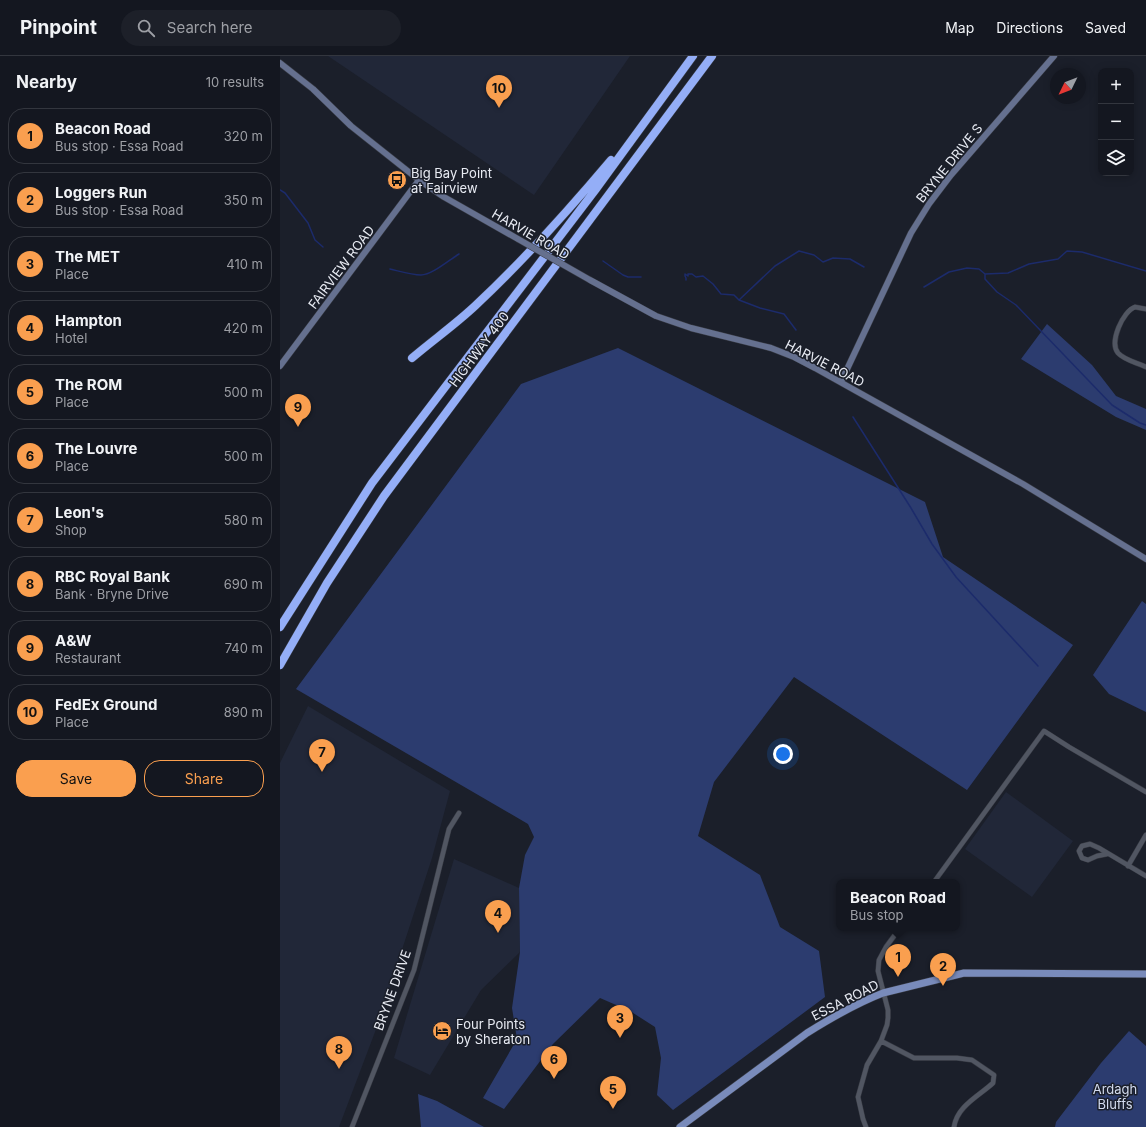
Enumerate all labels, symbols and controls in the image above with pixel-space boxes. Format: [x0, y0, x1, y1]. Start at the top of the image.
search box [121, 10, 401, 46]
text: Pinpoint [20, 16, 97, 39]
icon: search [135, 17, 157, 39]
text: Search here [167, 18, 253, 37]
text: Map [945, 19, 974, 36]
text: Directions [996, 19, 1063, 36]
text: Saved [1085, 19, 1126, 36]
north arrow [1050, 68, 1086, 104]
map controls [1098, 68, 1134, 176]
button: + [1098, 68, 1134, 104]
text: Nearby [16, 72, 77, 92]
text: 10 results [206, 74, 264, 90]
pin: 10 [486, 75, 512, 108]
button: − [1098, 104, 1134, 140]
text: Beacon Road [55, 119, 151, 138]
street label: BRYNE DRIVE S [912, 120, 986, 206]
text: 1 [27, 128, 33, 144]
text: 320 m [224, 128, 263, 144]
text: Bus stop · Essa Road [55, 138, 183, 154]
button: layers [1098, 140, 1134, 176]
place label: Big Bay Point at Fairview [411, 165, 492, 196]
bus stop icon: Big Bay Point at Fairview [386, 169, 408, 191]
text: Loggers Run [55, 183, 147, 202]
text: 2 [26, 192, 34, 208]
text: 350 m [224, 192, 263, 208]
text: Bus stop · Essa Road [55, 202, 183, 218]
street label: HARVIE ROAD [489, 205, 573, 263]
street label: FAIRVIEW ROAD [305, 222, 377, 312]
text: The MET [55, 247, 120, 266]
text: 3 [26, 256, 34, 272]
text: 410 m [226, 256, 263, 272]
text: Place [55, 266, 89, 282]
street label: HIGHWAY 400 [446, 308, 512, 390]
text: Hampton [55, 311, 122, 330]
text: 4 [26, 320, 34, 336]
text: 420 m [223, 320, 263, 336]
text: Hotel [55, 330, 87, 346]
street label: HARVIE ROAD [783, 336, 867, 390]
text: The ROM [55, 375, 122, 394]
text: 5 [26, 384, 34, 400]
text: 500 m [224, 384, 263, 400]
text: Place [55, 394, 89, 410]
pin: 9 [285, 394, 311, 427]
text: The Louvre [55, 439, 138, 458]
text: 6 [26, 448, 34, 464]
text: 500 m [224, 448, 263, 464]
text: Place [55, 458, 89, 474]
text: Leon's [55, 503, 104, 522]
text: 7 [26, 512, 34, 528]
text: 580 m [224, 512, 263, 528]
text: Shop [55, 522, 87, 538]
text: RBC Royal Bank [55, 567, 170, 586]
text: 8 [26, 576, 34, 592]
text: 690 m [224, 576, 263, 592]
text: Bank · Bryne Drive [55, 586, 169, 602]
text: A&W [55, 631, 91, 650]
text: 9 [26, 640, 34, 656]
text: 740 m [225, 640, 263, 656]
text: Restaurant [55, 650, 121, 666]
text: FedEx Ground [55, 695, 157, 714]
text: 10 [23, 704, 37, 720]
text: 890 m [224, 704, 263, 720]
text: Place [55, 714, 89, 730]
pin: 7 [309, 739, 335, 772]
your location [773, 744, 793, 764]
button: Save [16, 760, 136, 797]
button: Share [144, 760, 264, 797]
popup [836, 879, 960, 931]
text: Beacon Road [850, 888, 946, 907]
pin: 4 [485, 900, 511, 933]
text: Bus stop [850, 907, 904, 923]
pin: 1 [885, 944, 911, 977]
street label: BRYNE DRIVE [370, 947, 414, 1033]
pin: 2 [930, 953, 956, 986]
street label: ESSA ROAD [809, 976, 881, 1024]
pin: 3 [607, 1005, 633, 1038]
place label: Four Points by Sheraton [456, 1016, 530, 1047]
hotel icon: Four Points by Sheraton [431, 1020, 453, 1042]
pin: 8 [326, 1036, 352, 1069]
pin: 6 [541, 1046, 567, 1079]
pin: 5 [600, 1076, 626, 1109]
park label: Ardagh Bluffs [1093, 1081, 1137, 1112]

